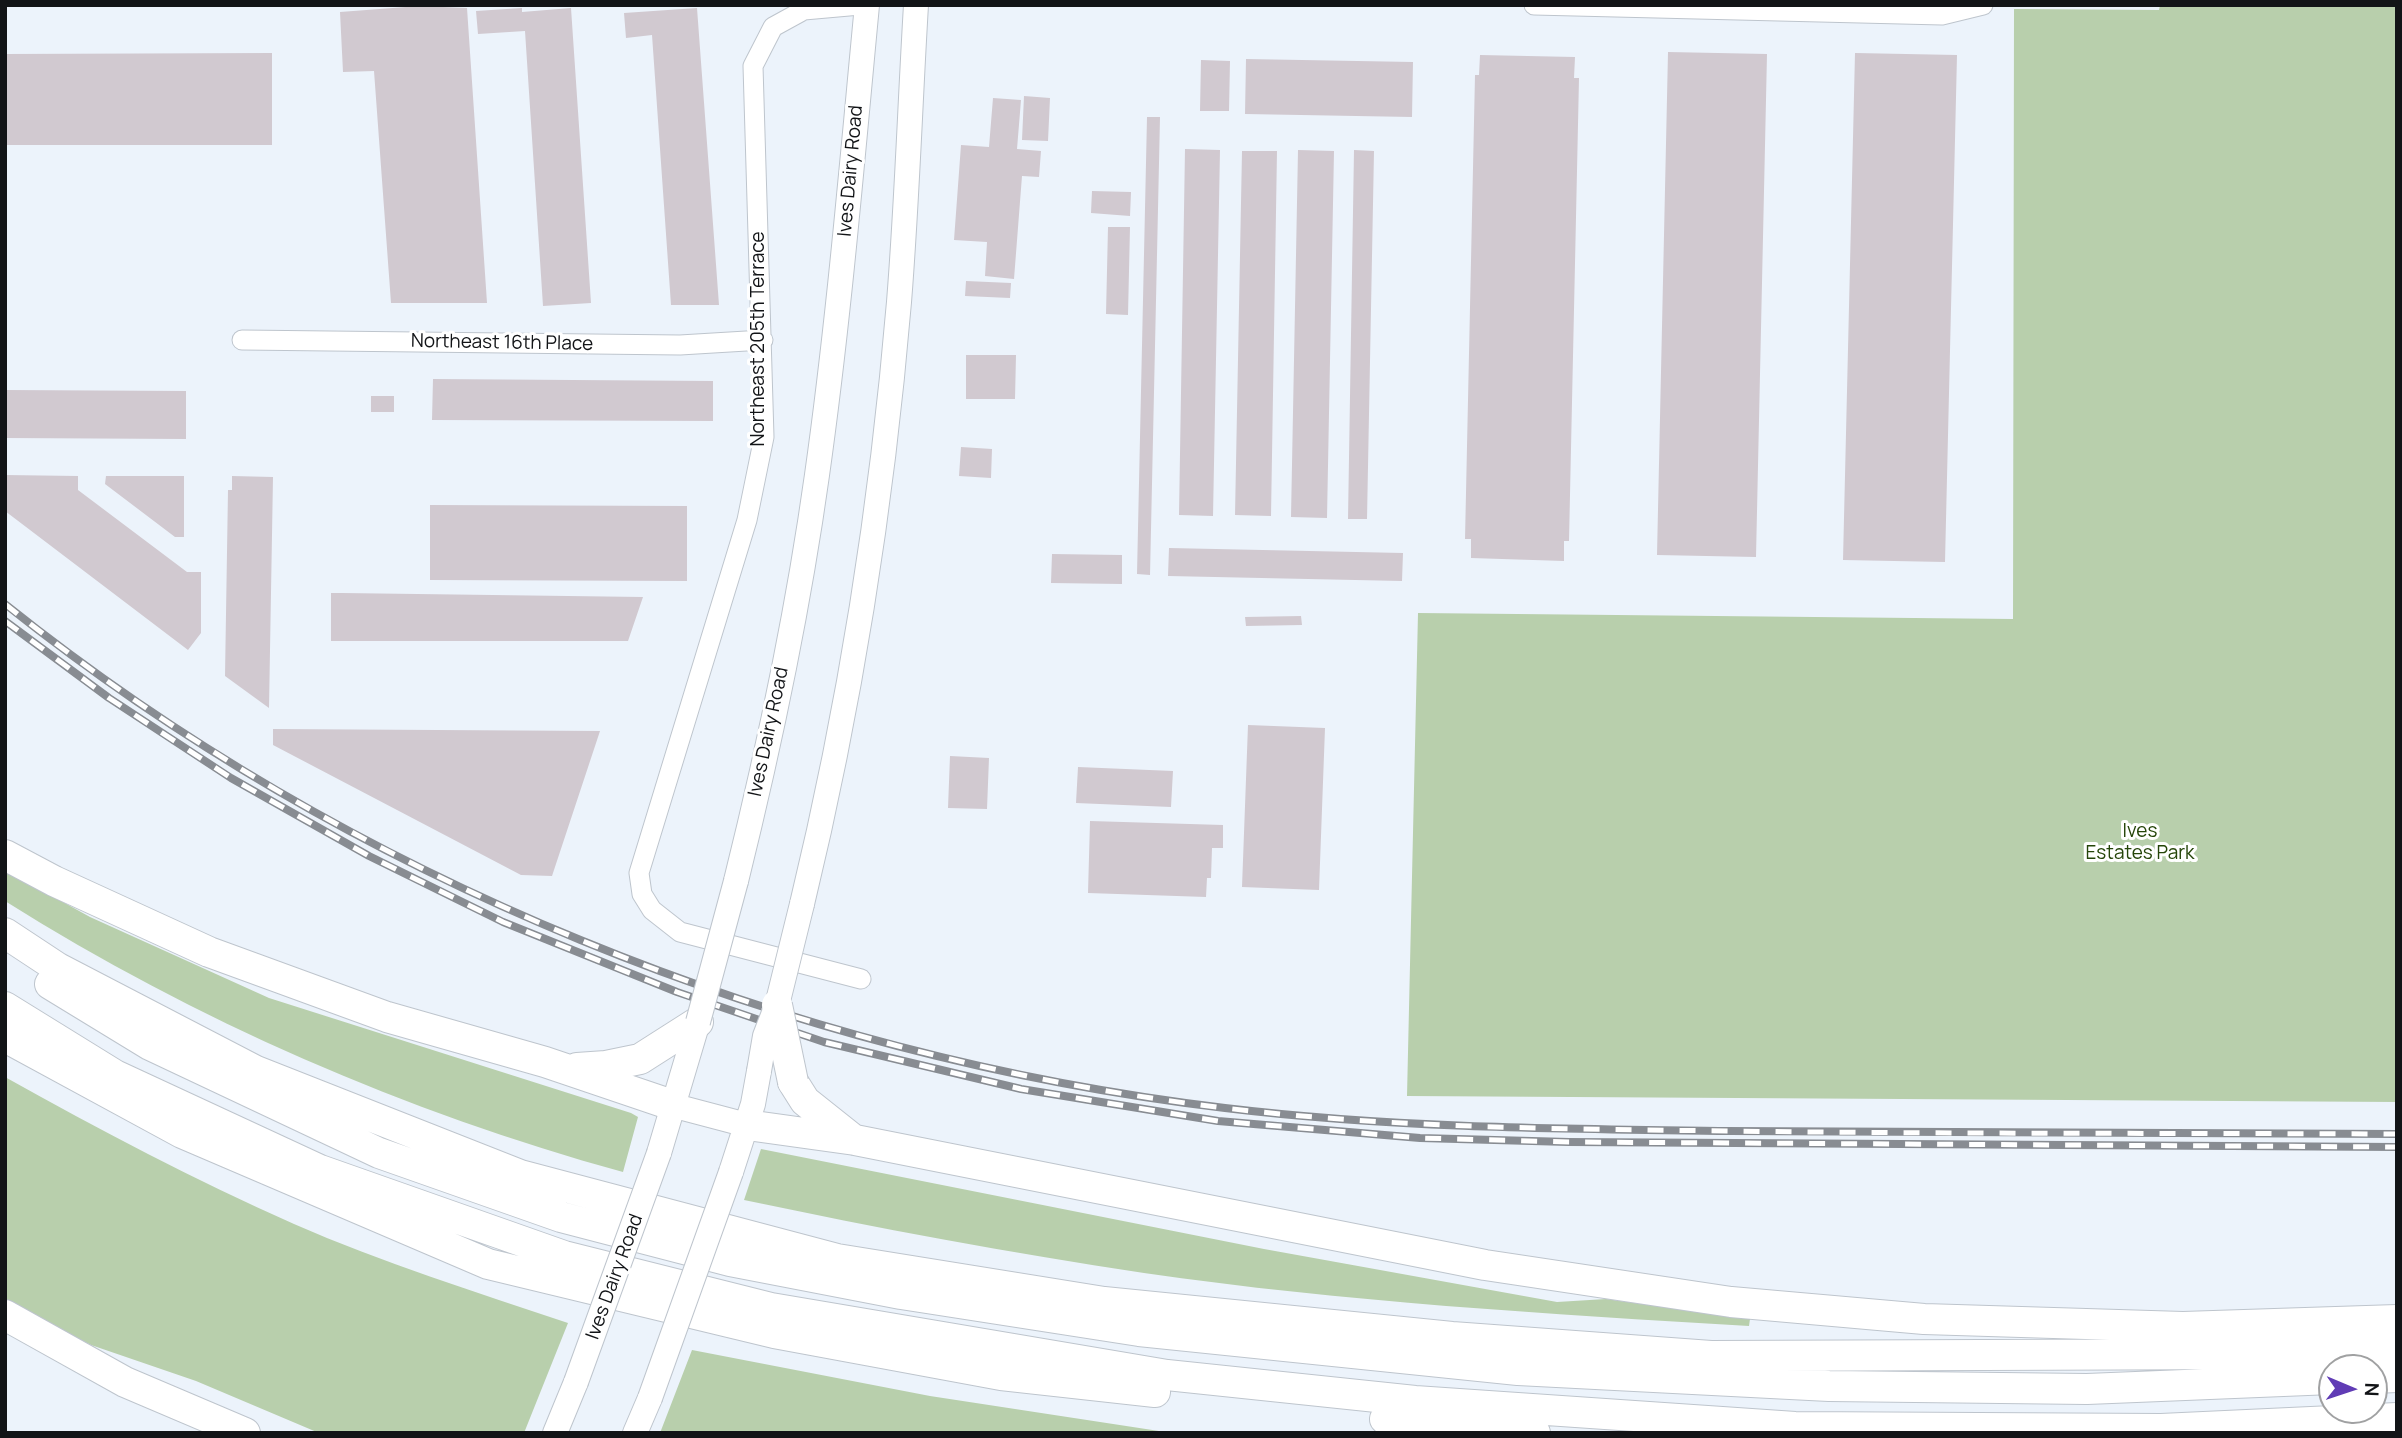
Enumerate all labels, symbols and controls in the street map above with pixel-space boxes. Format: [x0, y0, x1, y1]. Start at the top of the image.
street label: Ives Dairy Road [834, 104, 868, 238]
street label: Northeast 205th Terrace [748, 231, 770, 447]
street label: Northeast 16th Place [411, 330, 593, 356]
street label: Ives Dairy Road [744, 665, 794, 799]
park label: Ives Estates Park [2086, 821, 2194, 865]
street label: Ives Dairy Road [582, 1211, 648, 1343]
north arrow [2318, 1354, 2388, 1424]
text: N [2359, 1382, 2385, 1397]

